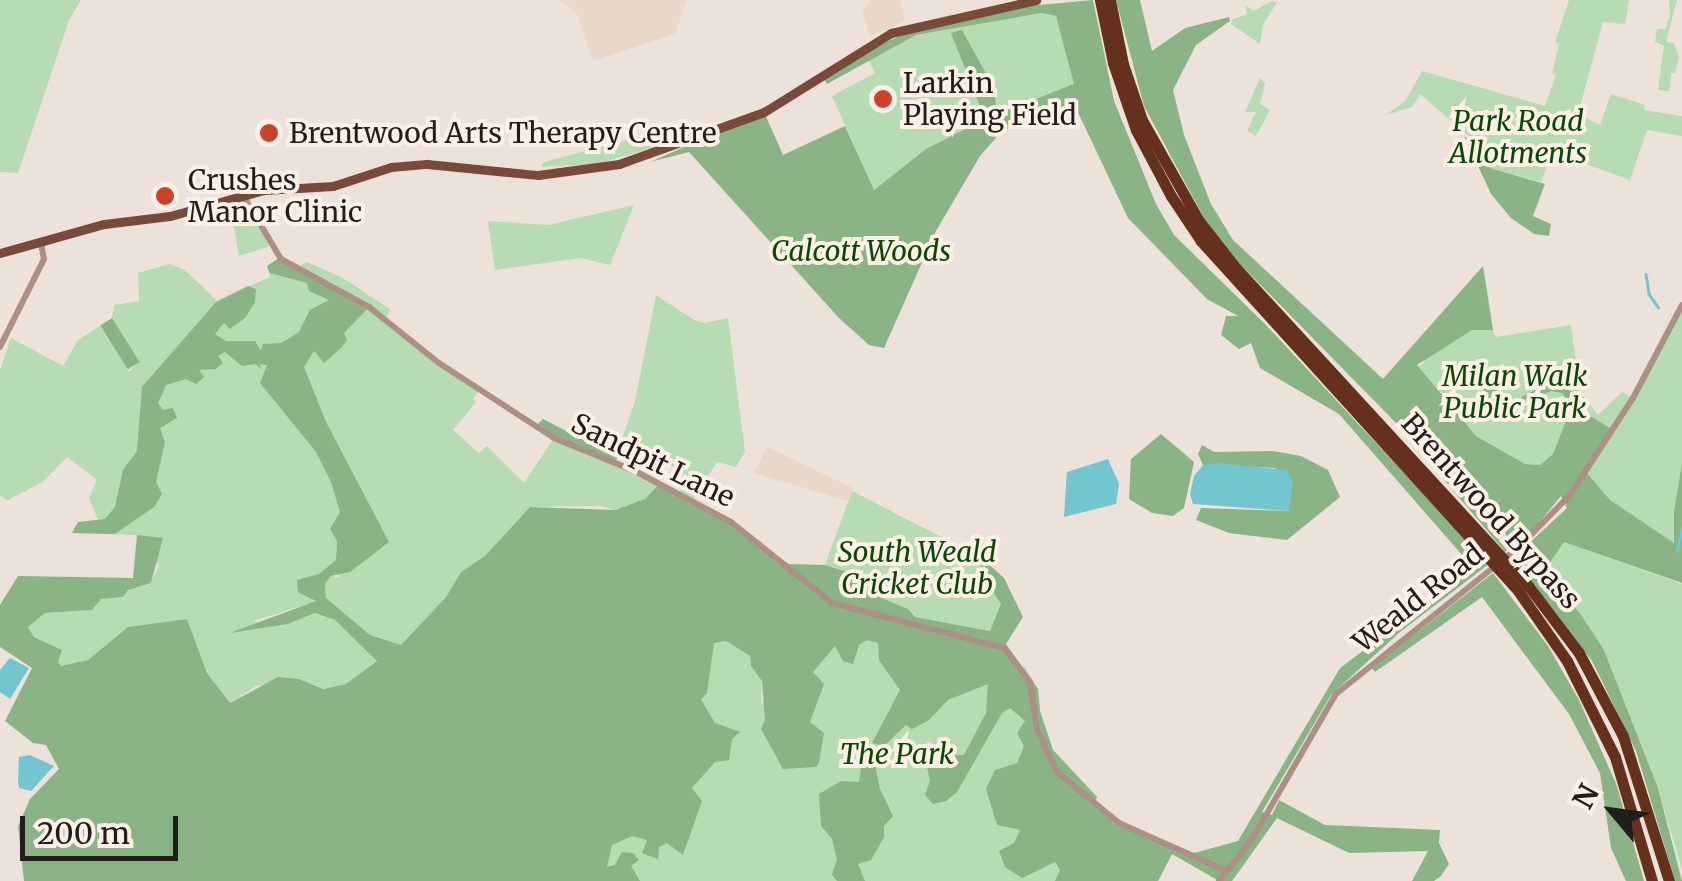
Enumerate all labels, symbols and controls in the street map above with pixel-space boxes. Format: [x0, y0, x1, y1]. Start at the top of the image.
place label: Larkin Playing Field [903, 66, 1077, 132]
marker: Larkin Playing Field [872, 88, 894, 110]
park label: Park Road Allotments [1449, 104, 1587, 170]
place label: Brentwood Arts Therapy Centre [289, 116, 717, 150]
marker: Brentwood Arts Therapy Centre [258, 122, 280, 144]
place label: Crushes Manor Clinic [188, 163, 362, 229]
marker: Crushes Manor Clinic [152, 183, 178, 209]
park label: Calcott Woods [771, 234, 951, 268]
park label: Milan Walk Public Park [1442, 359, 1588, 425]
street label: Sandpit Lane [566, 406, 740, 514]
street label: Brentwood Bypass [1395, 406, 1587, 616]
park label: South Weald Cricket Club [838, 535, 996, 601]
street label: Weald Road [1346, 537, 1490, 659]
park label: The Park [840, 737, 954, 771]
north arrow [1562, 761, 1662, 861]
text: N [1565, 778, 1607, 815]
scale bar [25, 796, 182, 858]
text: 200 m [37, 814, 130, 852]

